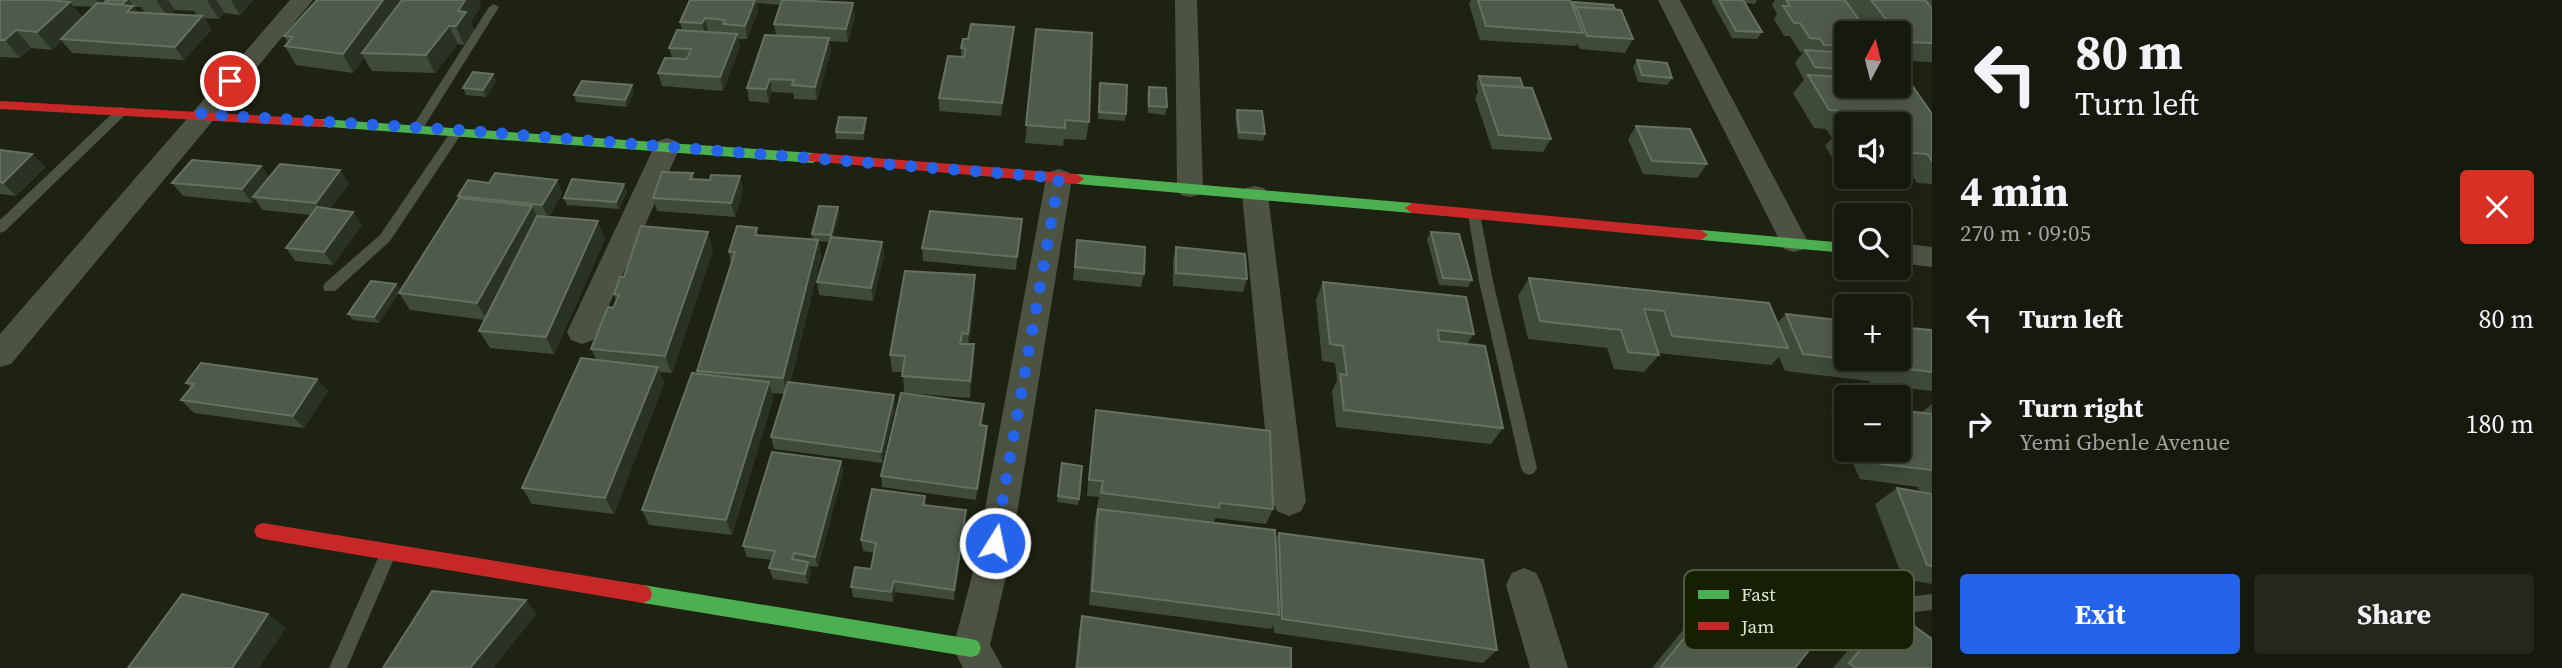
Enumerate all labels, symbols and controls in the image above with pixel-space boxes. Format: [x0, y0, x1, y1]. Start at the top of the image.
text: 80 m [2075, 18, 2183, 85]
north arrow [1834, 21, 1911, 98]
map controls [1834, 21, 1911, 462]
icon: left [1960, 28, 2051, 119]
pin [200, 51, 260, 111]
icon: arrive [211, 62, 249, 100]
text: Turn left [2075, 82, 2199, 126]
button: sound [1834, 112, 1911, 189]
text: 4 min [1960, 162, 2069, 220]
button: close [2460, 170, 2534, 244]
button: search [1834, 203, 1911, 280]
text: 270 m · 09:05 [1960, 217, 2091, 249]
button: + [1834, 294, 1911, 371]
icon: left [1960, 300, 1998, 338]
text: Turn left [2019, 301, 2123, 337]
text: 80 m [2479, 301, 2534, 337]
button: − [1834, 385, 1911, 462]
text: Turn right [2019, 390, 2143, 426]
icon: right [1960, 405, 1998, 443]
text: 180 m [2466, 406, 2534, 442]
text: Yemi Gbenle Avenue [2019, 426, 2230, 458]
position arrow [958, 506, 1032, 580]
legend [1684, 570, 1914, 650]
button: Exit [1960, 574, 2240, 654]
button: Share [2254, 574, 2534, 654]
text: Fast [1741, 581, 1776, 607]
text: Jam [1740, 613, 1774, 639]

